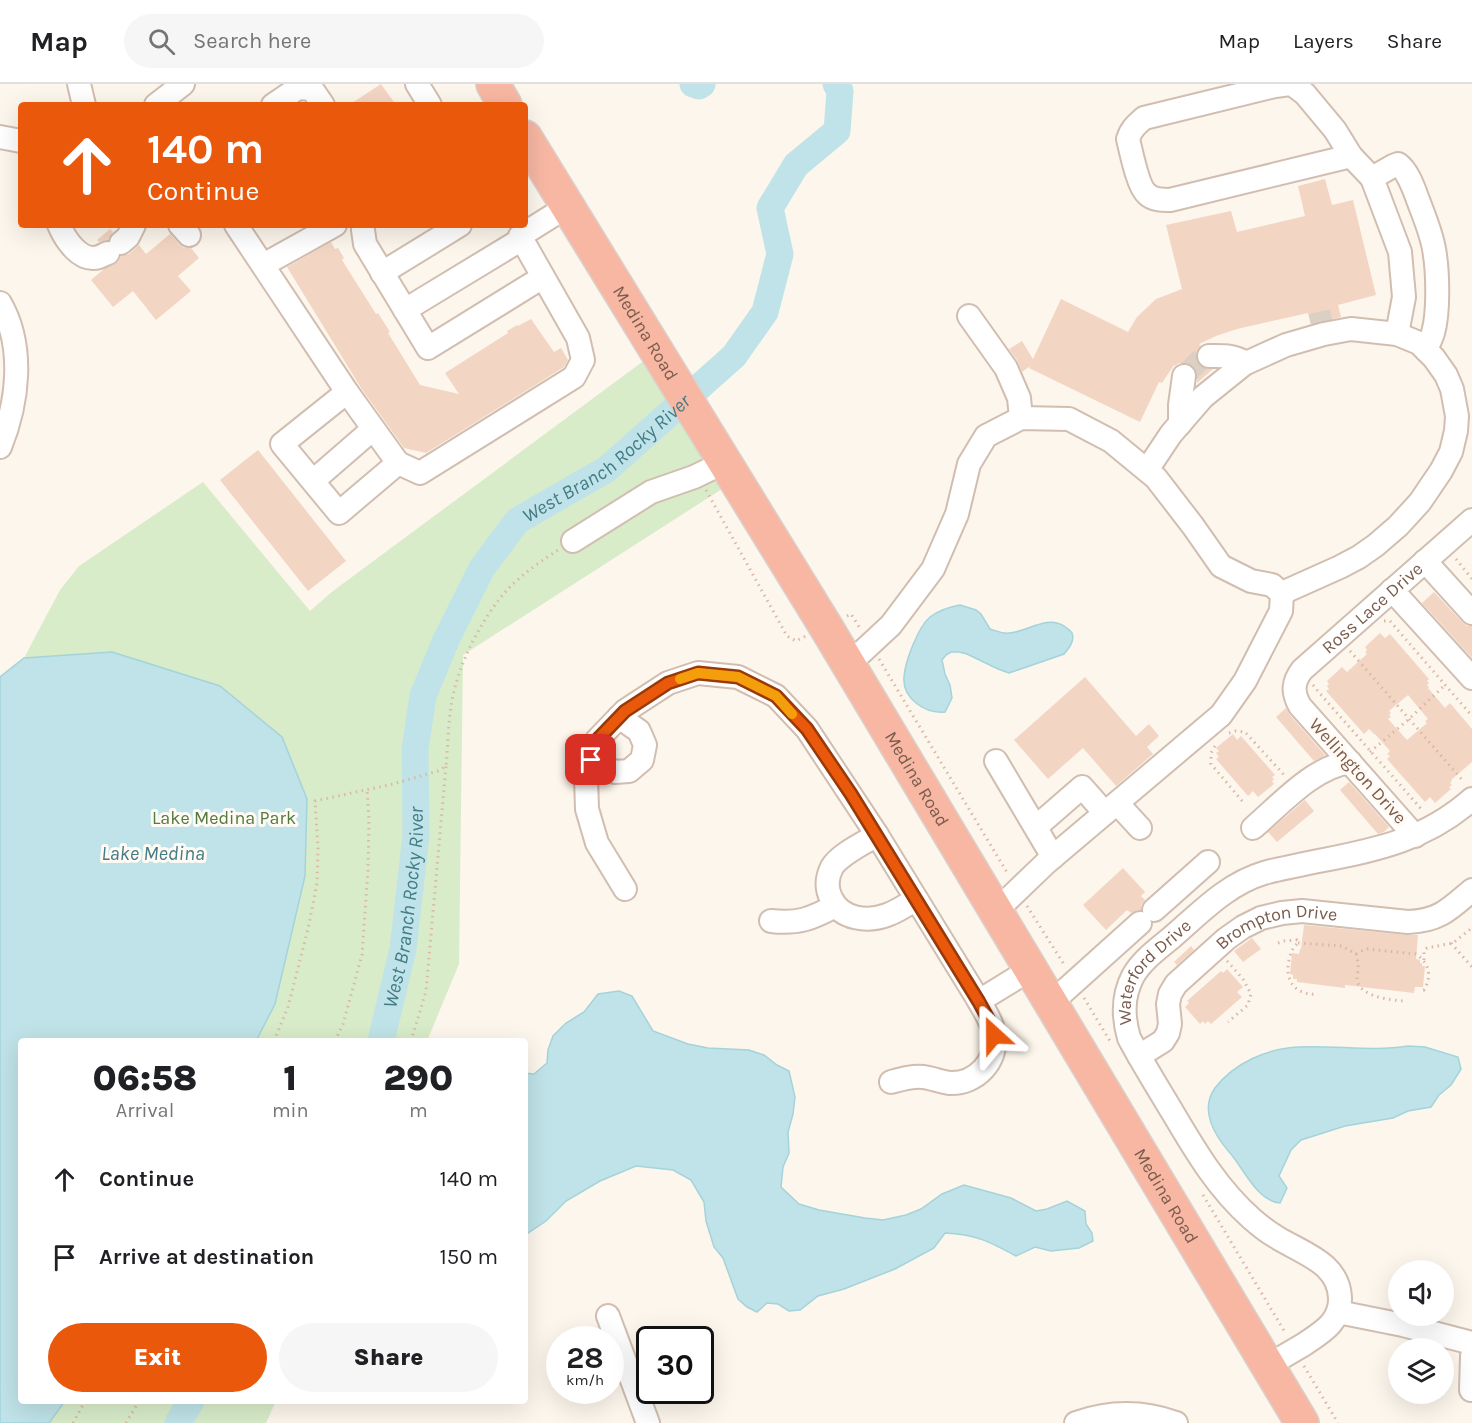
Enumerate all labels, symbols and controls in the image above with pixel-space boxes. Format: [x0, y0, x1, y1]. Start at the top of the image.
search box [124, 14, 544, 68]
text: Map [30, 25, 88, 58]
icon: search [145, 25, 178, 58]
text: Search here [193, 28, 311, 54]
text: Map [1218, 29, 1260, 53]
text: Layers [1293, 29, 1354, 53]
text: Share [1387, 29, 1442, 53]
text: 140 m [147, 124, 264, 174]
icon: ahead [48, 126, 126, 204]
text: Continue [147, 175, 259, 207]
street label: Medina Road [608, 282, 683, 384]
water label: West Branch Rocky River [518, 388, 696, 527]
street label: Ross Lace Drive [1317, 558, 1427, 658]
street label: Wellington Drive [1305, 713, 1411, 829]
street label: Medina Road [880, 727, 954, 830]
pin [565, 734, 616, 785]
icon: arrive [574, 743, 607, 776]
water label: West Branch Rocky River [378, 805, 428, 1010]
park label: Lake Medina Park [152, 807, 296, 829]
water label: Lake Medina [101, 842, 205, 865]
street label: Brompton Drive [1211, 900, 1339, 954]
street label: Waterford Drive [1113, 914, 1196, 1026]
position arrow [962, 1003, 1026, 1067]
text: 06:58 [93, 1057, 197, 1099]
text: 1 [283, 1057, 297, 1099]
text: 290 [383, 1057, 453, 1099]
text: Arrival [116, 1099, 174, 1122]
text: min [272, 1099, 309, 1122]
text: m [409, 1099, 428, 1122]
street label: Medina Road [1129, 1144, 1203, 1248]
icon: ahead [48, 1163, 81, 1196]
text: Continue [99, 1166, 194, 1192]
text: 140 m [440, 1166, 498, 1192]
icon: arrive [48, 1241, 81, 1274]
text: Arrive at destination [99, 1244, 314, 1270]
text: 150 m [439, 1244, 498, 1270]
map controls [1388, 1260, 1454, 1404]
button: sound [1388, 1260, 1454, 1326]
button: Exit [48, 1323, 267, 1392]
button: Share [279, 1323, 498, 1392]
speed limit sign: 30 [636, 1326, 714, 1404]
button: layers [1388, 1338, 1454, 1404]
text: 28 [566, 1340, 604, 1376]
text: km/h [566, 1371, 604, 1389]

